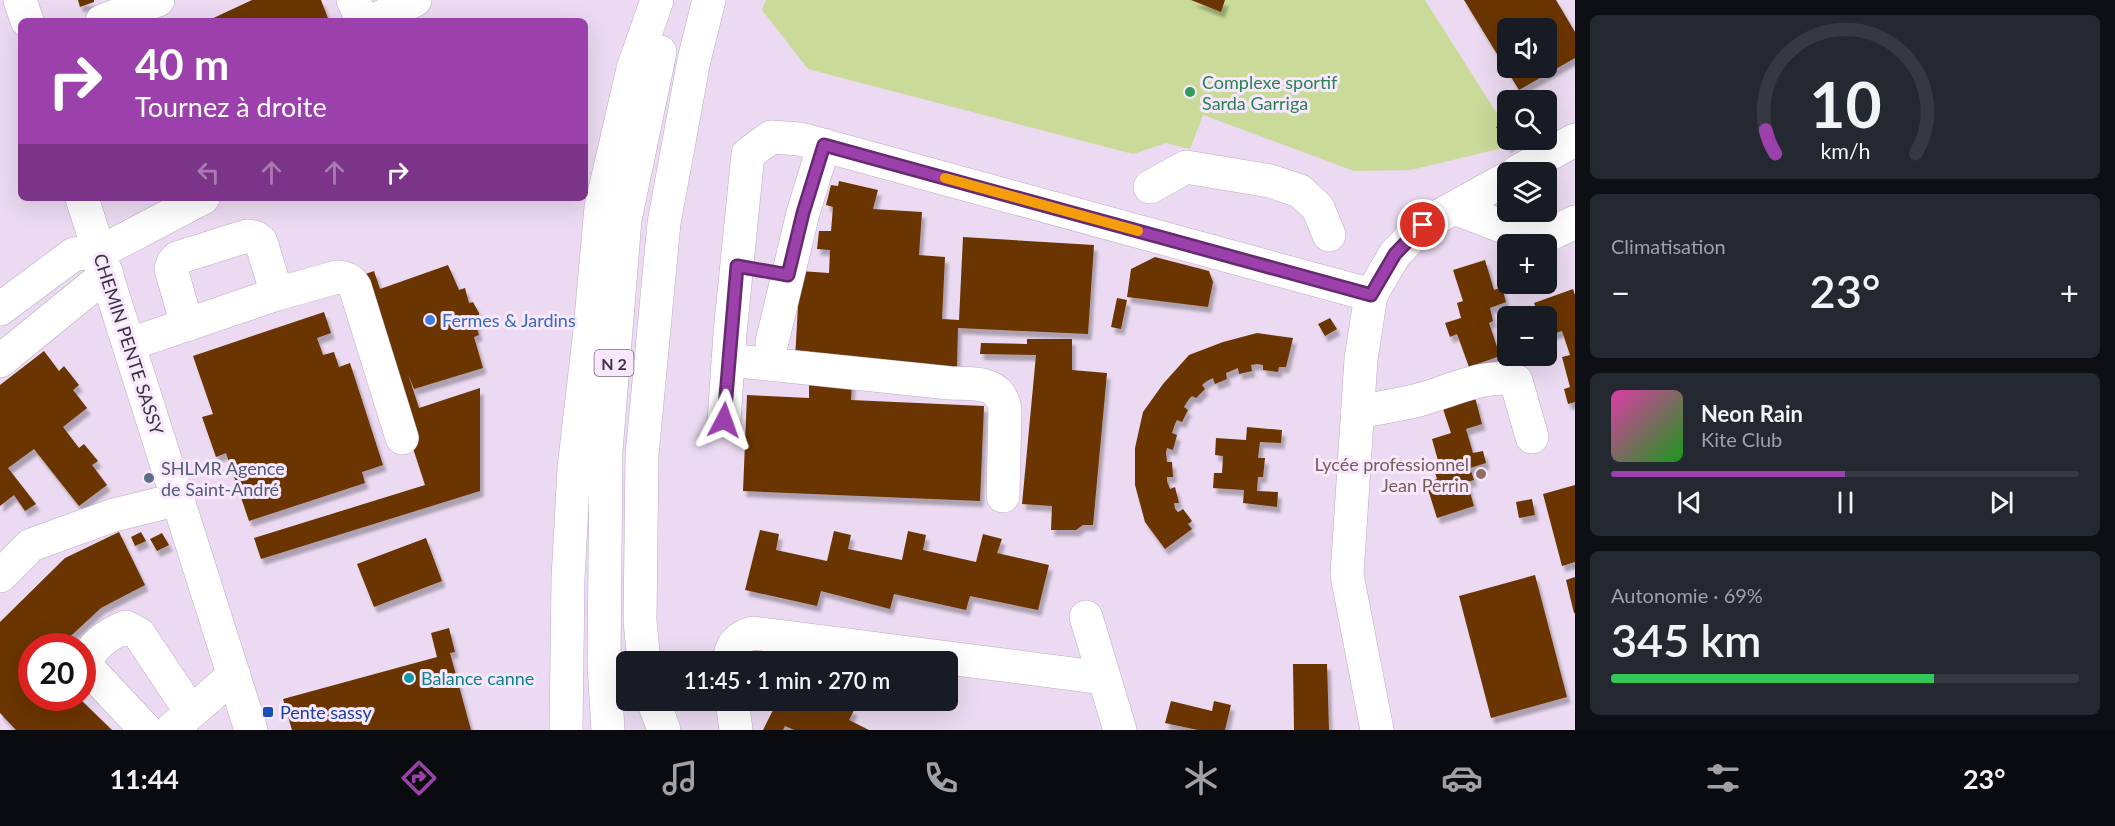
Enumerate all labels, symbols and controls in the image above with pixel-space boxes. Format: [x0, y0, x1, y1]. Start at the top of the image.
map controls [1497, 18, 1557, 366]
button: sound [1497, 18, 1557, 78]
text: 40 m [135, 39, 229, 89]
icon: right [36, 42, 114, 120]
text: 10 [1809, 66, 1881, 141]
place label: Complexe sportif Sarda Garriga [1202, 71, 1338, 114]
marker: Complexe sportif Sarda Garriga [1183, 85, 1197, 99]
text: Tournez à droite [135, 90, 327, 123]
button: search [1497, 90, 1557, 150]
text: km/h [1820, 138, 1870, 164]
icon: left [192, 156, 225, 189]
icon: ahead [255, 156, 288, 189]
icon: ahead [318, 156, 351, 189]
icon: right [381, 156, 414, 189]
button: layers [1497, 162, 1557, 222]
pin [1397, 199, 1448, 250]
icon: arrive [1406, 208, 1439, 241]
button: + [1497, 234, 1557, 294]
text: Climatisation [1611, 234, 1726, 258]
street label: CHEMIN PENTE SASSY [89, 251, 169, 438]
text: 23° [1810, 264, 1880, 318]
text: − [1611, 272, 1630, 312]
text: + [2060, 272, 2079, 312]
button: − [1497, 306, 1557, 366]
place label: Fermes & Jardins [442, 309, 576, 331]
marker: Fermes & Jardins [423, 313, 437, 327]
road number: N 2 [594, 350, 634, 376]
position arrow [692, 388, 756, 452]
text: Neon Rain [1701, 400, 1803, 427]
text: Kite Club [1701, 427, 1782, 451]
place label: Lycée professionnel Jean Perrin [1315, 453, 1469, 496]
place label: SHLMR Agence de Saint-André [161, 457, 285, 500]
marker: Lycée professionnel Jean Perrin [1474, 467, 1488, 481]
marker: SHLMR Agence de Saint-André [142, 471, 156, 485]
icon: previous [1673, 486, 1706, 519]
icon: pause [1829, 486, 1862, 519]
icon: next [1985, 486, 2018, 519]
text: Autonomie · 69% [1611, 583, 1763, 607]
text: 345 km [1611, 613, 1761, 667]
speed limit sign: 20 [18, 633, 96, 711]
place label: Balance canne [421, 667, 534, 689]
text: 11:45 · 1 min · 270 m [684, 667, 890, 694]
marker: Balance canne [402, 671, 416, 685]
place label: Pente sassy [280, 701, 372, 723]
marker: Pente sassy [261, 705, 275, 719]
icon: directions [398, 757, 440, 799]
icon: music [659, 757, 701, 799]
icon: phone [920, 757, 962, 799]
icon: climate [1180, 757, 1222, 799]
icon: car [1441, 757, 1483, 799]
icon: filters [1702, 757, 1744, 799]
text: 11:44 [109, 762, 179, 795]
text: 23° [1963, 762, 2005, 795]

